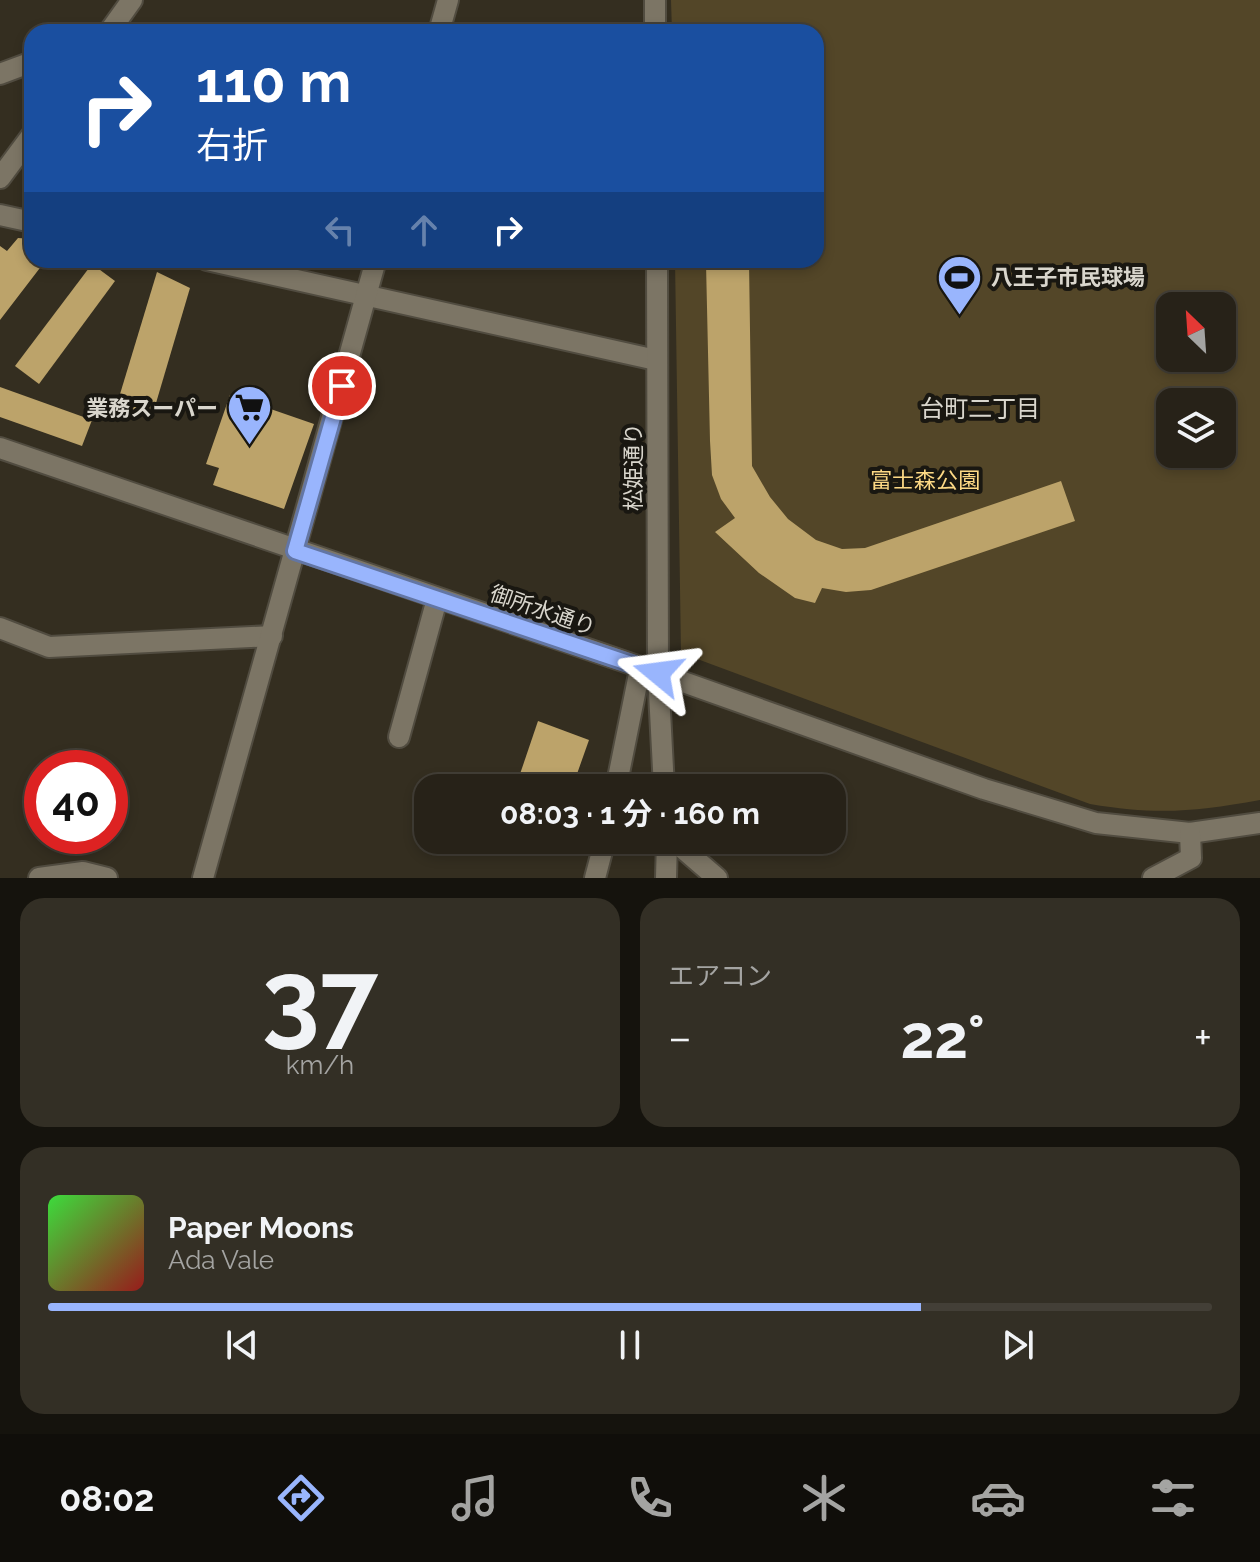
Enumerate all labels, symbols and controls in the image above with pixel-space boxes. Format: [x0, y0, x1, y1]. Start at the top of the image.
text: 110 m [196, 49, 351, 115]
icon: right [64, 56, 168, 160]
text: 右折 [196, 124, 268, 166]
icon: left [318, 208, 362, 252]
icon: ahead [402, 208, 446, 252]
icon: right [486, 208, 530, 252]
sports icon: 八王子市民球場 [936, 253, 984, 316]
place label: 八王子市民球場 [991, 264, 1145, 290]
north arrow [1156, 292, 1236, 372]
map controls [1156, 292, 1236, 468]
pin [308, 352, 376, 420]
icon: arrive [320, 364, 364, 408]
supermarket icon: 業務スーパー [225, 384, 273, 447]
button: layers [1156, 388, 1236, 468]
district label: 台町二丁目 [920, 394, 1040, 423]
place label: 業務スーパー [86, 395, 218, 421]
street label: 松姫通り [620, 423, 646, 511]
park label: 富士森公園 [870, 467, 980, 493]
street label: 御所水通り [487, 580, 599, 640]
position arrow [616, 631, 700, 715]
speed limit sign: 40 [24, 750, 128, 854]
text: 08:03 · 1 分 · 160 m [500, 796, 760, 831]
text: 37 [262, 937, 378, 1059]
text: エアコン [668, 961, 772, 991]
text: 22° [901, 1002, 985, 1072]
text: − [668, 1012, 692, 1063]
text: + [1194, 1012, 1212, 1063]
text: km/h [286, 1050, 354, 1080]
text: Paper Moons [168, 1210, 354, 1245]
text: Ada Vale [168, 1245, 274, 1275]
icon: previous [220, 1323, 264, 1367]
icon: pause [608, 1323, 652, 1367]
icon: next [996, 1323, 1040, 1367]
icon: directions [273, 1470, 329, 1526]
icon: music [447, 1470, 503, 1526]
icon: phone [622, 1470, 678, 1526]
icon: climate [796, 1470, 852, 1526]
icon: car [970, 1470, 1026, 1526]
icon: filters [1145, 1470, 1201, 1526]
text: 08:02 [59, 1477, 154, 1519]

